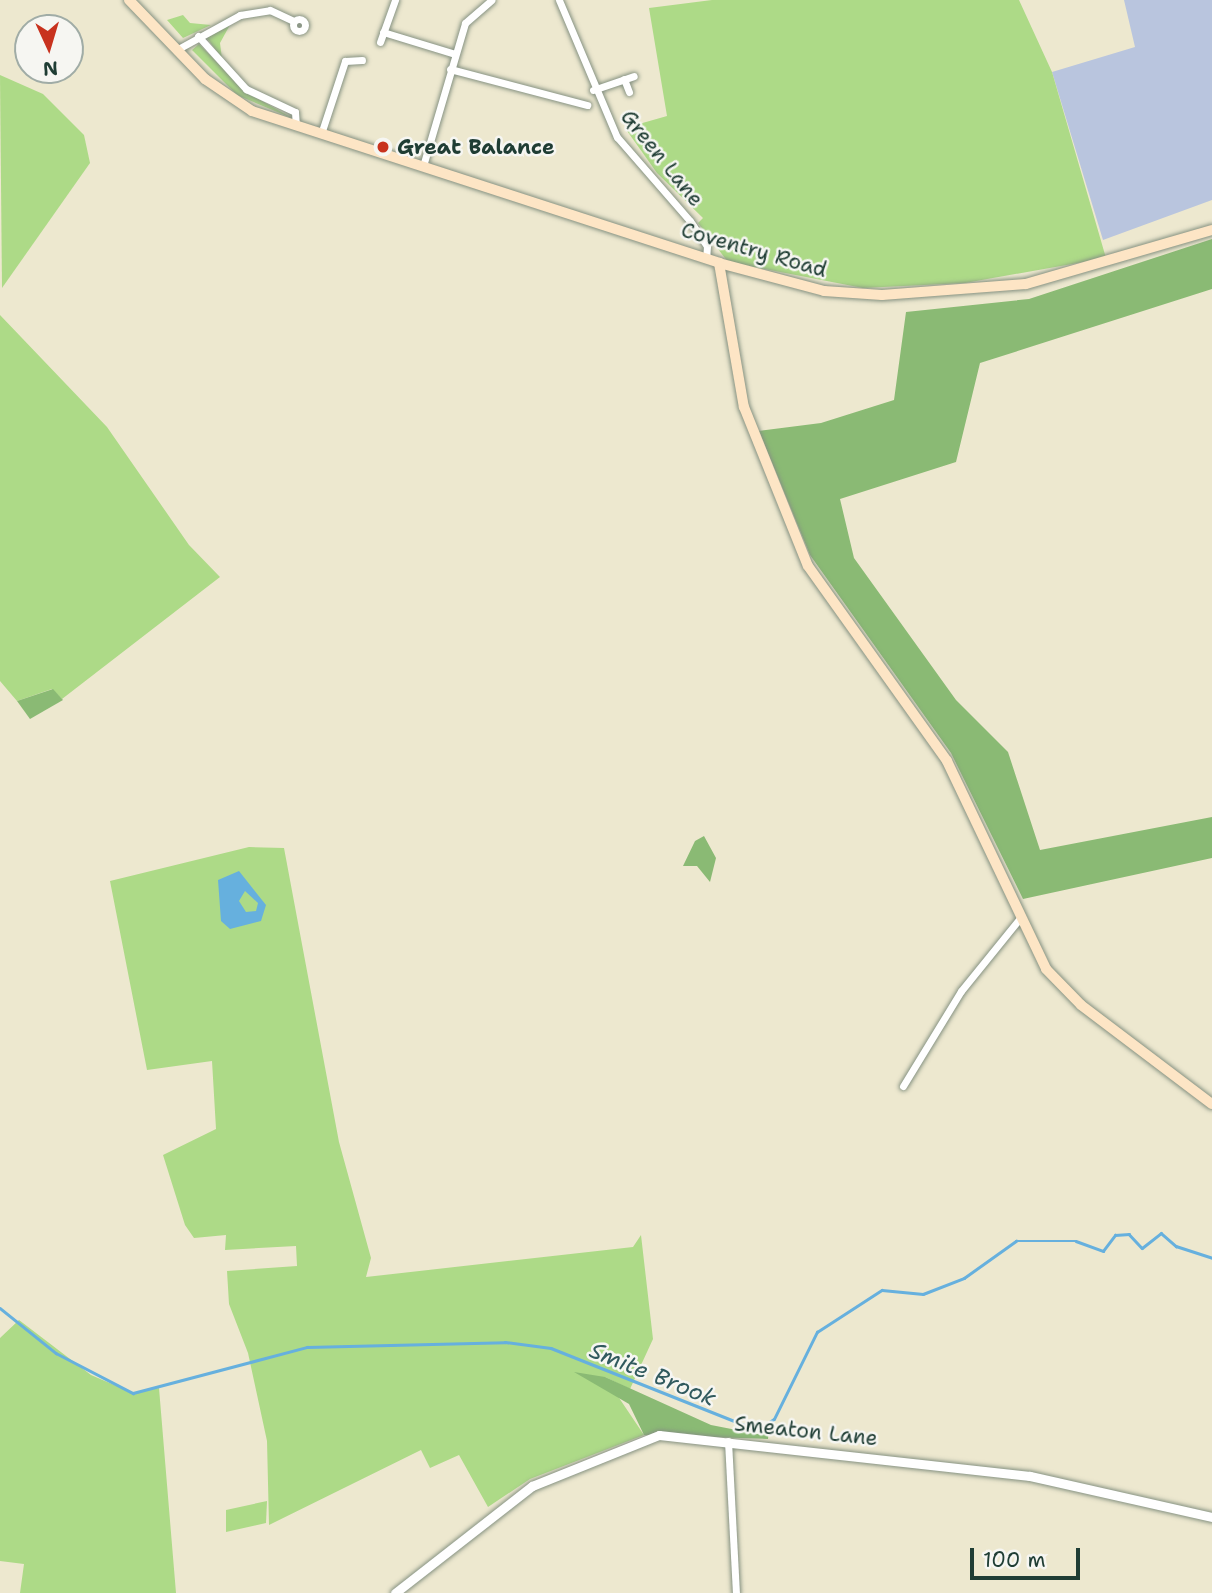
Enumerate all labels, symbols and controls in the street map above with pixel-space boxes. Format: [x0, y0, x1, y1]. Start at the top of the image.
north arrow [14, 14, 84, 84]
text: N [42, 55, 59, 81]
street label: Green Lane [615, 105, 709, 211]
place label: Great Balance [397, 134, 555, 160]
marker: Great Balance [375, 139, 391, 155]
street label: Coventry Road [678, 217, 830, 283]
water label: Smite Brook [586, 1336, 720, 1412]
street label: Smeaton Lane [733, 1411, 879, 1451]
scale bar [974, 1534, 1084, 1578]
text: 100 m [983, 1546, 1046, 1574]

